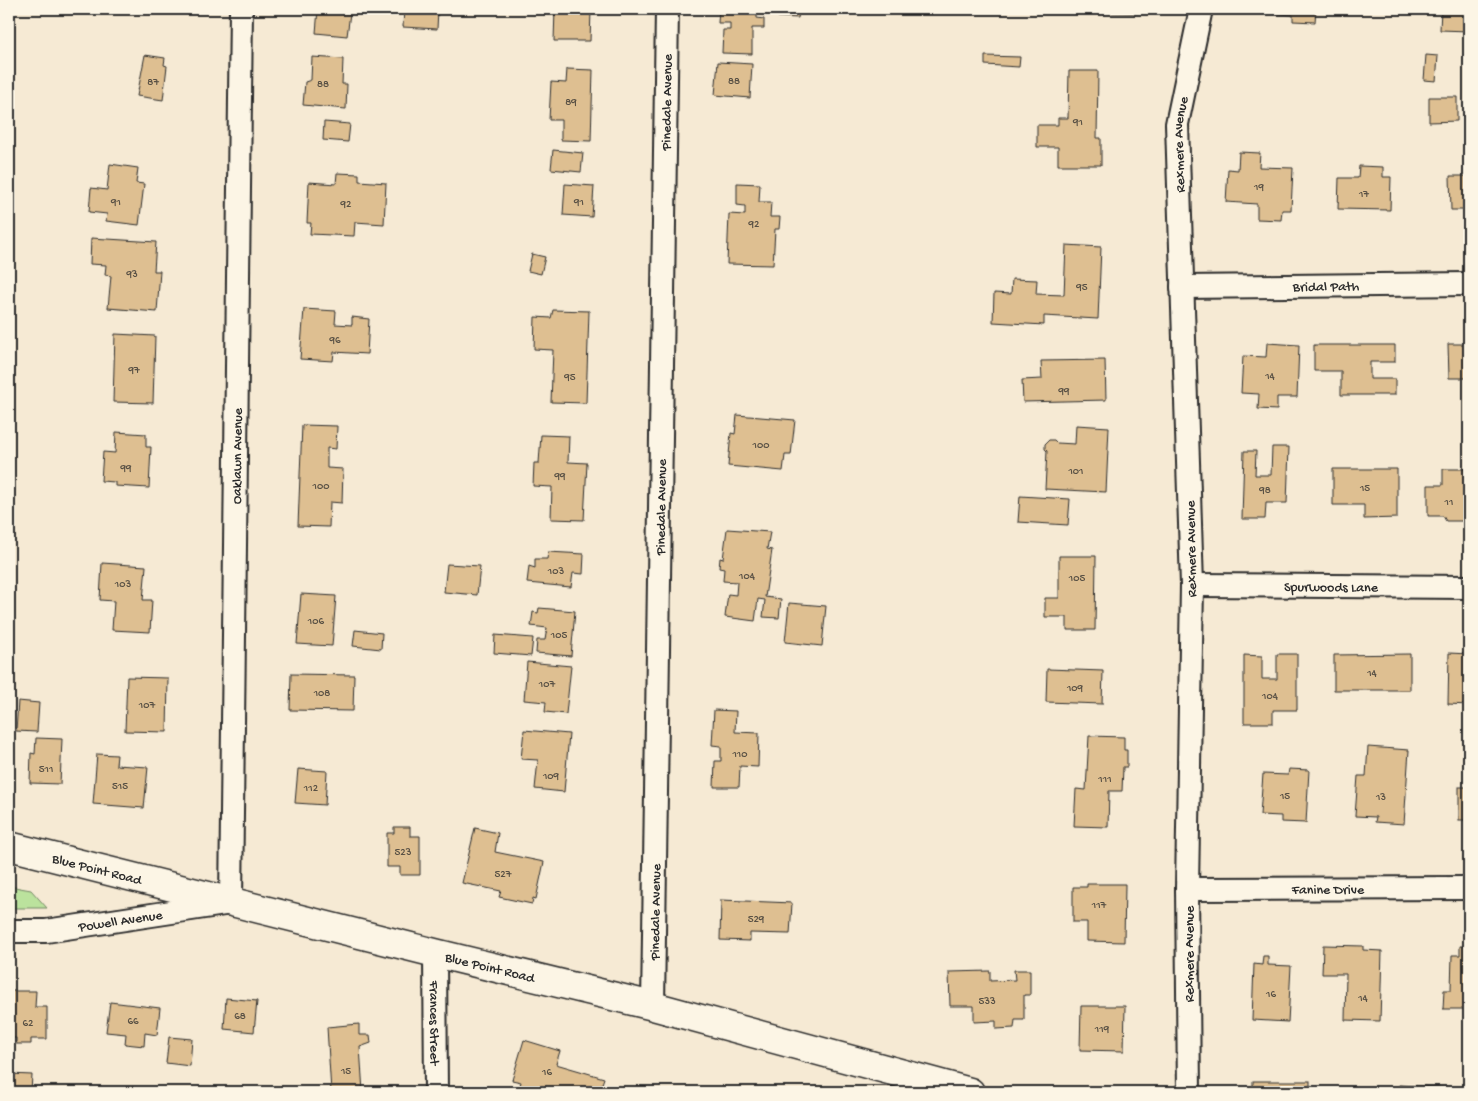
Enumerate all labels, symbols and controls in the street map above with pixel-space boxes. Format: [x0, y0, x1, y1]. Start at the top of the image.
street label: Pinedale Avenue [659, 53, 677, 151]
house number: 88 [728, 76, 740, 88]
house number: 87 [147, 77, 159, 89]
house number: 88 [317, 79, 329, 91]
street label: Rexmere Avenue [1171, 94, 1194, 193]
house number: 89 [565, 97, 577, 109]
house number: 91 [1072, 117, 1083, 129]
house number: 19 [1253, 182, 1264, 194]
house number: 17 [1358, 189, 1369, 201]
house number: 91 [110, 197, 121, 209]
house number: 91 [573, 197, 584, 209]
house number: 92 [340, 199, 352, 211]
house number: 92 [748, 219, 760, 231]
house number: 93 [125, 269, 138, 281]
street label: Bridal Path [1292, 279, 1360, 297]
house number: 95 [1075, 282, 1088, 294]
house number: 96 [328, 335, 341, 347]
house number: 97 [127, 365, 140, 377]
house number: 14 [1264, 371, 1276, 383]
house number: 95 [563, 372, 576, 384]
house number: 99 [1057, 386, 1070, 398]
street label: Oaklawn Avenue [229, 407, 248, 504]
house number: 100 [752, 440, 769, 452]
street label: Pinedale Avenue [653, 458, 672, 556]
house number: 99 [119, 463, 132, 475]
house number: 101 [1067, 466, 1084, 478]
house number: 99 [553, 471, 566, 483]
house number: 100 [312, 481, 329, 493]
house number: 15 [1359, 483, 1370, 495]
house number: 98 [1258, 485, 1271, 497]
house number: 11 [1444, 497, 1453, 509]
street label: Rexmere Avenue [1183, 500, 1202, 597]
house number: 103 [547, 566, 564, 578]
house number: 104 [738, 571, 756, 583]
house number: 105 [1068, 573, 1085, 585]
house number: 103 [114, 579, 131, 591]
street label: Spurwoods Lane [1284, 580, 1379, 597]
house number: 106 [307, 616, 325, 628]
house number: 105 [550, 630, 567, 642]
house number: 14 [1366, 668, 1378, 680]
house number: 107 [538, 679, 555, 691]
house number: 109 [1066, 683, 1084, 695]
house number: 108 [313, 688, 330, 700]
house number: 104 [1261, 691, 1279, 703]
house number: 107 [138, 700, 155, 712]
house number: 110 [731, 749, 748, 761]
house number: 511 [39, 764, 53, 776]
house number: 109 [542, 771, 560, 783]
house number: 111 [1097, 774, 1112, 786]
house number: 515 [112, 781, 128, 793]
house number: 112 [303, 783, 319, 795]
house number: 15 [1279, 791, 1290, 803]
house number: 13 [1375, 792, 1386, 804]
house number: 523 [395, 847, 412, 859]
street label: Blue Point Road [49, 851, 145, 890]
street label: Pinedale Avenue [648, 863, 666, 961]
house number: 527 [495, 869, 512, 881]
street label: Fanine Drive [1291, 882, 1365, 900]
house number: 117 [1091, 900, 1107, 912]
street label: Rexmere Avenue [1182, 905, 1199, 1002]
street label: Powell Avenue [76, 907, 164, 937]
house number: 529 [748, 914, 765, 926]
street label: Blue Point Road [442, 950, 538, 988]
street label: Frances Street [424, 980, 442, 1067]
house number: 16 [1265, 989, 1276, 1001]
house number: 14 [1357, 993, 1369, 1005]
house number: 533 [978, 996, 996, 1008]
house number: 68 [234, 1011, 246, 1023]
house number: 66 [127, 1016, 139, 1028]
house number: 62 [23, 1018, 34, 1030]
house number: 119 [1094, 1024, 1110, 1036]
house number: 15 [340, 1066, 351, 1078]
house number: 16 [541, 1067, 552, 1079]

